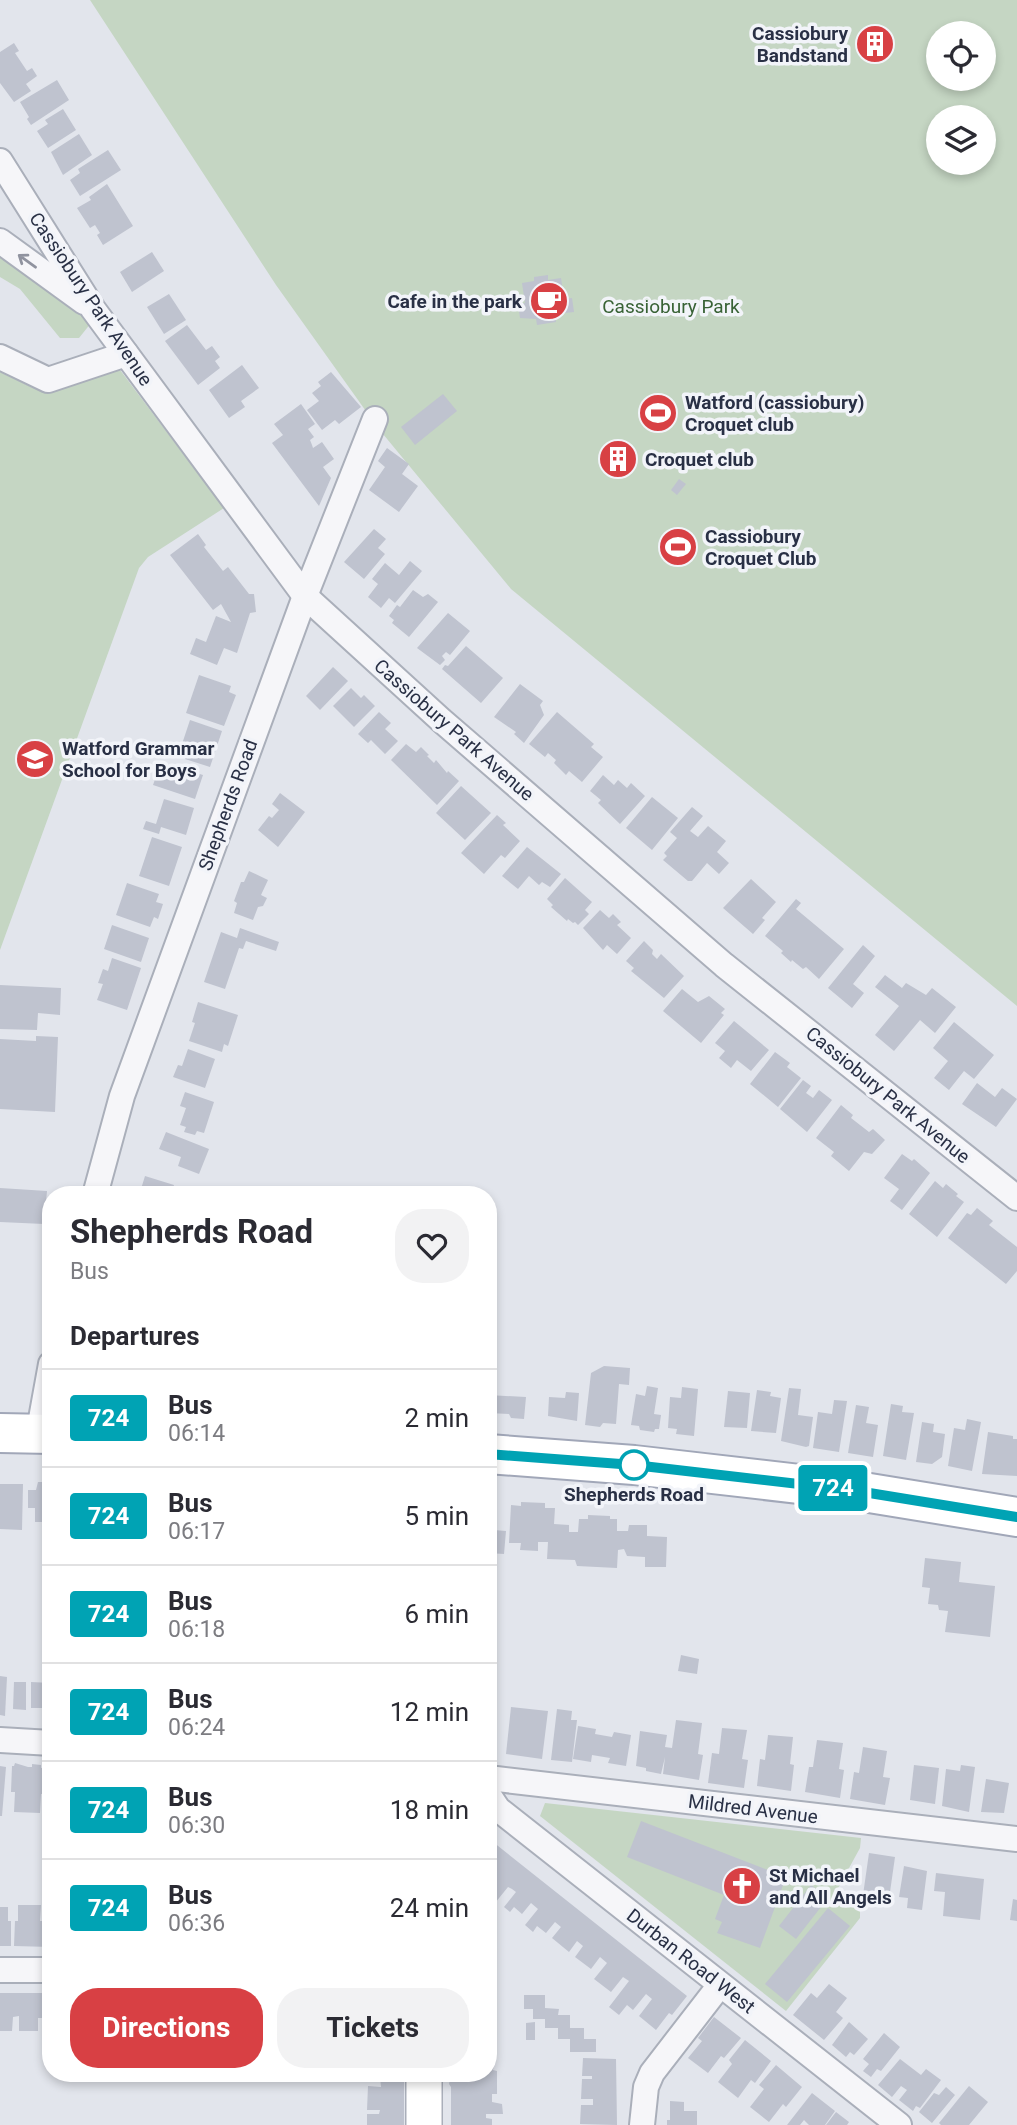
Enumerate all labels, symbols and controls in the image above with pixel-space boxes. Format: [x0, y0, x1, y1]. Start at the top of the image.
map controls [926, 21, 996, 175]
button: locate [926, 21, 996, 91]
place label: Cassiobury Bandstand [752, 22, 848, 67]
building icon: Cassiobury Bandstand [854, 23, 896, 65]
button: layers [926, 105, 996, 175]
street label: Cassiobury Park Avenue [24, 208, 158, 390]
one-way arrow [18, 253, 37, 268]
cafe icon: Cafe in the park [528, 280, 570, 322]
place label: Cafe in the park [387, 290, 523, 313]
park label: Cassiobury Park [602, 295, 740, 318]
place label: Watford (cassiobury) Croquet club [685, 391, 864, 436]
sports icon: Watford (cassiobury) Croquet club [637, 392, 679, 434]
building icon: Croquet club [597, 438, 639, 480]
place label: Croquet club [645, 448, 754, 471]
place label: Cassiobury Croquet Club [705, 525, 817, 570]
sports icon: Cassiobury Croquet Club [657, 526, 699, 568]
street label: Cassiobury Park Avenue [369, 654, 539, 806]
street label: Shepherds Road [194, 736, 262, 874]
place label: Watford Grammar School for Boys [62, 737, 214, 782]
school or university icon: Watford Grammar School for Boys [14, 738, 56, 780]
street label: Cassiobury Park Avenue [801, 1022, 975, 1168]
button: heart [395, 1209, 469, 1283]
text: Shepherds Road [70, 1212, 313, 1251]
text: Bus [70, 1258, 109, 1285]
text: Departures [70, 1321, 200, 1351]
text: Bus [168, 1390, 213, 1420]
text: 2 min [404, 1403, 469, 1433]
text: 724 [88, 1404, 129, 1432]
text: 06:14 [168, 1420, 225, 1447]
marker: Shepherds Road [619, 1450, 649, 1480]
line badge: 724 [793, 1465, 873, 1511]
text: 724 [812, 1474, 854, 1502]
place label: Shepherds Road [564, 1483, 704, 1506]
text: Bus [168, 1488, 213, 1518]
text: 5 min [404, 1501, 469, 1531]
text: 724 [88, 1502, 129, 1530]
text: 06:17 [168, 1518, 225, 1545]
text: Bus [168, 1586, 213, 1616]
text: 6 min [404, 1599, 469, 1629]
text: 724 [88, 1600, 129, 1628]
text: 06:18 [168, 1616, 225, 1643]
text: Bus [168, 1684, 213, 1714]
text: 12 min [390, 1697, 469, 1727]
text: 724 [88, 1698, 129, 1726]
text: 06:24 [168, 1714, 225, 1741]
text: Bus [168, 1782, 213, 1812]
street label: Mildred Avenue [687, 1790, 819, 1828]
text: 18 min [390, 1795, 469, 1825]
text: 724 [88, 1796, 129, 1824]
text: 06:30 [168, 1812, 225, 1839]
place label: St Michael and All Angels [769, 1864, 892, 1909]
church icon: St Michael and All Angels [721, 1865, 763, 1907]
text: Bus [168, 1880, 213, 1910]
text: 24 min [390, 1893, 469, 1923]
text: 724 [88, 1894, 129, 1922]
street label: Durban Road West [622, 1904, 760, 2018]
text: 06:36 [168, 1910, 225, 1937]
button: Directions [70, 1988, 263, 2068]
button: Tickets [277, 1988, 469, 2068]

